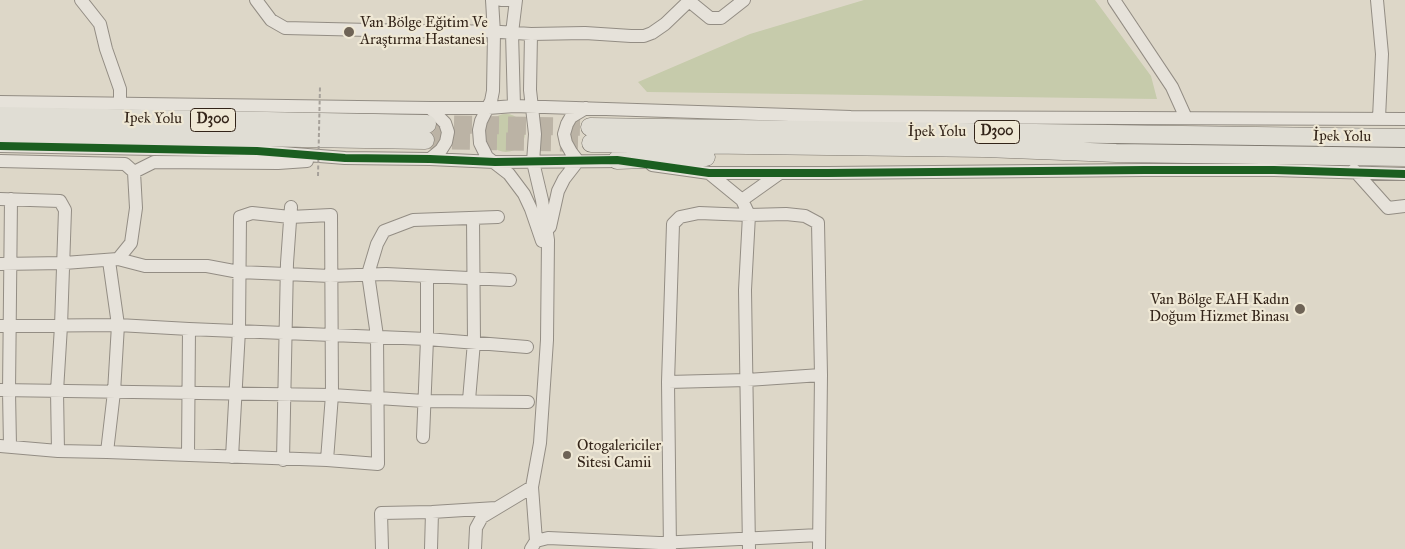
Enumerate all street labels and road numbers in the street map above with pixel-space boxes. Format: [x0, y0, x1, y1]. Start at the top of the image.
road number: D300 [190, 108, 236, 132]
street label: Ipek Yolu [124, 109, 182, 129]
road number: D300 [974, 120, 1020, 144]
street label: İpek Yolu [908, 123, 966, 141]
street label: İpek Yolu [1313, 127, 1371, 147]

